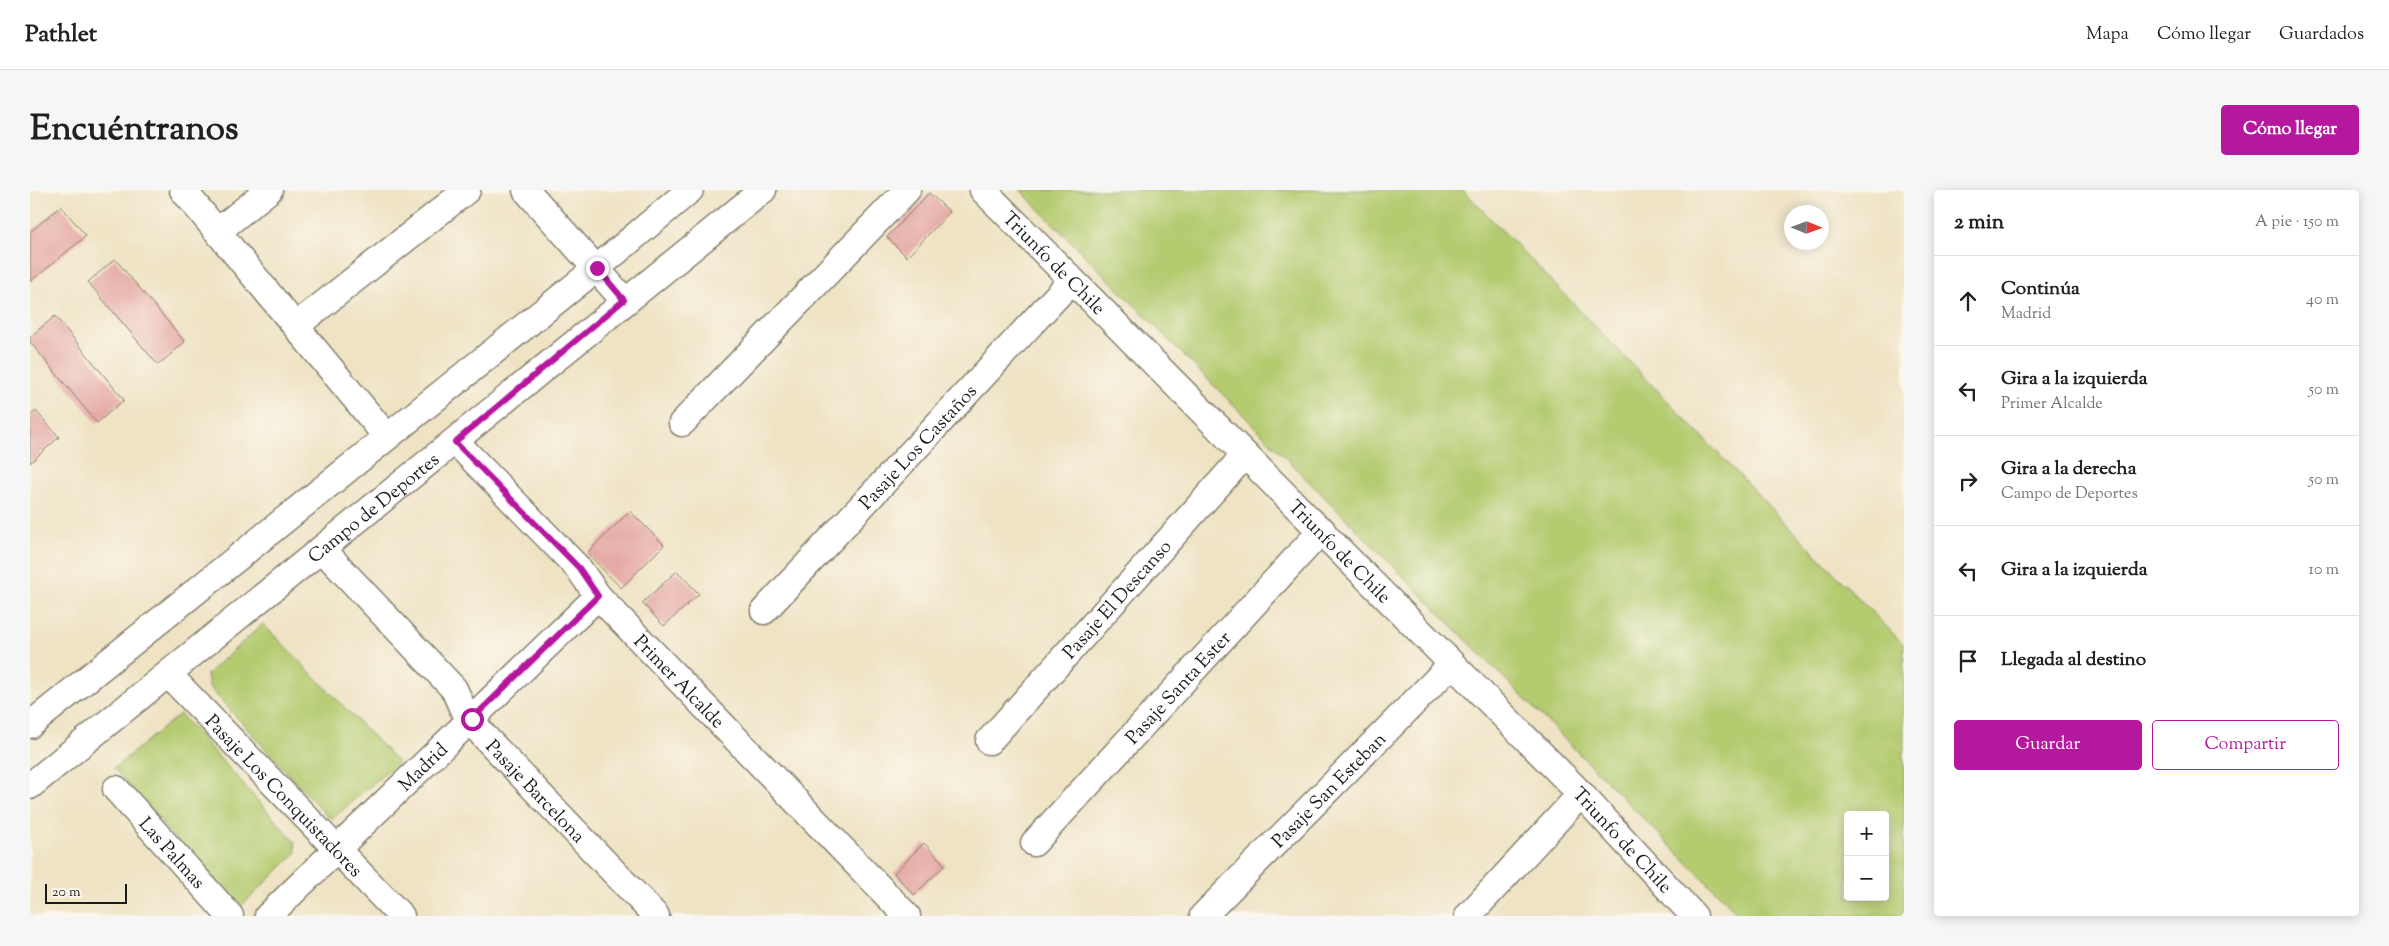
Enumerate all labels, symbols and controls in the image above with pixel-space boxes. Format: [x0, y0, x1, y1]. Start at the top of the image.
text: Pathlet [25, 18, 97, 52]
text: Mapa [2086, 22, 2129, 48]
text: Cómo llegar [2157, 22, 2251, 48]
text: Guardados [2279, 22, 2364, 48]
text: Encuéntranos [30, 105, 239, 156]
button: Cómo llegar [2221, 105, 2359, 155]
north arrow [1784, 205, 1829, 250]
street label: Triunfo de Chile [995, 206, 1111, 322]
text: 2 min [1954, 208, 2004, 238]
text: A pie · 150 m [2255, 211, 2339, 234]
route end [586, 257, 609, 280]
text: Continúa [2001, 276, 2080, 303]
icon: ahead [1954, 287, 1982, 315]
text: 40 m [2306, 289, 2339, 312]
text: Madrid [2001, 303, 2051, 326]
text: Gira a la izquierda [2001, 366, 2147, 393]
icon: left [1954, 377, 1982, 405]
street label: Pasaje Los Castaños [854, 379, 984, 517]
text: 50 m [2308, 379, 2339, 402]
text: Primer Alcalde [2001, 393, 2103, 416]
street label: Campo de Deportes [303, 447, 446, 571]
text: Gira a la derecha [2001, 456, 2136, 483]
icon: right [1954, 467, 1982, 495]
text: 50 m [2308, 469, 2339, 492]
text: Campo de Deportes [2001, 483, 2138, 506]
street label: Triunfo de Chile [1281, 495, 1396, 611]
street label: Pasaje El Descanso [1057, 535, 1179, 666]
icon: left [1954, 557, 1982, 585]
text: Gira a la izquierda [2001, 557, 2147, 584]
text: 10 m [2309, 559, 2339, 582]
street label: Pasaje Santa Ester [1120, 626, 1239, 751]
street label: Primer Alcalde [626, 630, 730, 735]
icon: arrive [1954, 647, 1982, 675]
text: Llegada al destino [2001, 647, 2146, 674]
route start [461, 708, 484, 731]
street label: Pasaje Los Conquistadores [198, 709, 368, 884]
button: Guardar [1954, 720, 2142, 770]
button: Compartir [2152, 720, 2339, 770]
street label: Pasaje San Esteban [1266, 727, 1393, 855]
street label: Pasaje Barcelona [478, 735, 591, 850]
street label: Madrid [393, 737, 455, 799]
street label: Triunfo de Chile [1565, 782, 1678, 901]
map controls [1844, 811, 1889, 901]
button: + [1844, 811, 1889, 856]
street label: Las Palmas [131, 812, 210, 896]
button: − [1844, 856, 1889, 901]
scale bar [45, 881, 128, 904]
text: 20 m [52, 883, 81, 903]

